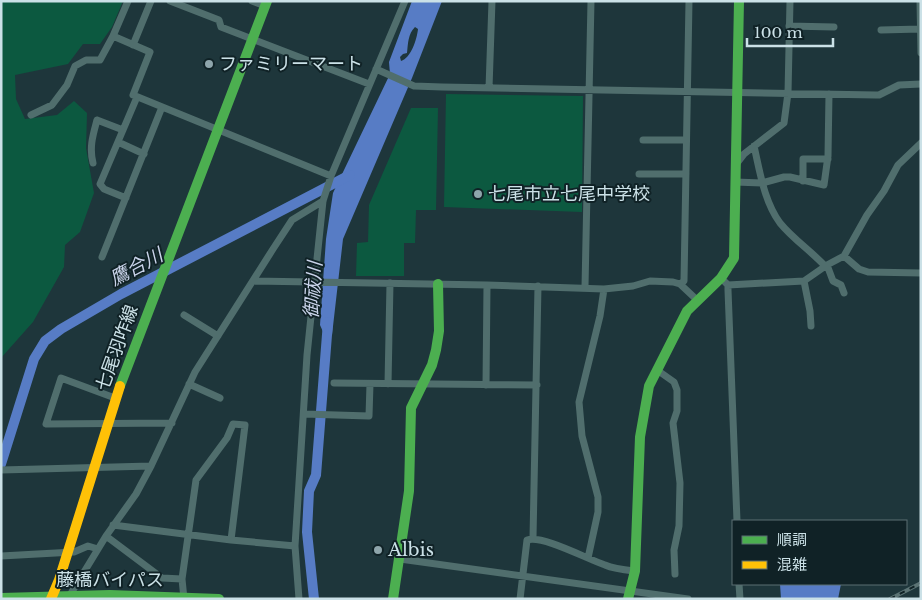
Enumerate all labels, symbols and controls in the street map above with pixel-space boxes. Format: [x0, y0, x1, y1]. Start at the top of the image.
scale bar [747, 15, 833, 47]
text: 100 m [754, 23, 803, 42]
place label: ファミリーマート [219, 53, 363, 75]
marker: ファミリーマート [203, 58, 215, 70]
place label: 七尾市立七尾中学校 [488, 183, 650, 205]
marker: 七尾市立七尾中学校 [472, 188, 484, 200]
water label: 鷹合川 [105, 243, 168, 291]
water label: 御祓川 [300, 259, 327, 319]
street label: 七尾羽咋線 [91, 302, 143, 394]
legend [732, 520, 907, 585]
text: 順調 [777, 530, 807, 549]
place label: Albis [387, 539, 434, 561]
marker: Albis [372, 544, 384, 556]
text: 混雑 [777, 555, 807, 574]
street label: 藤橋バイパス [56, 569, 164, 591]

